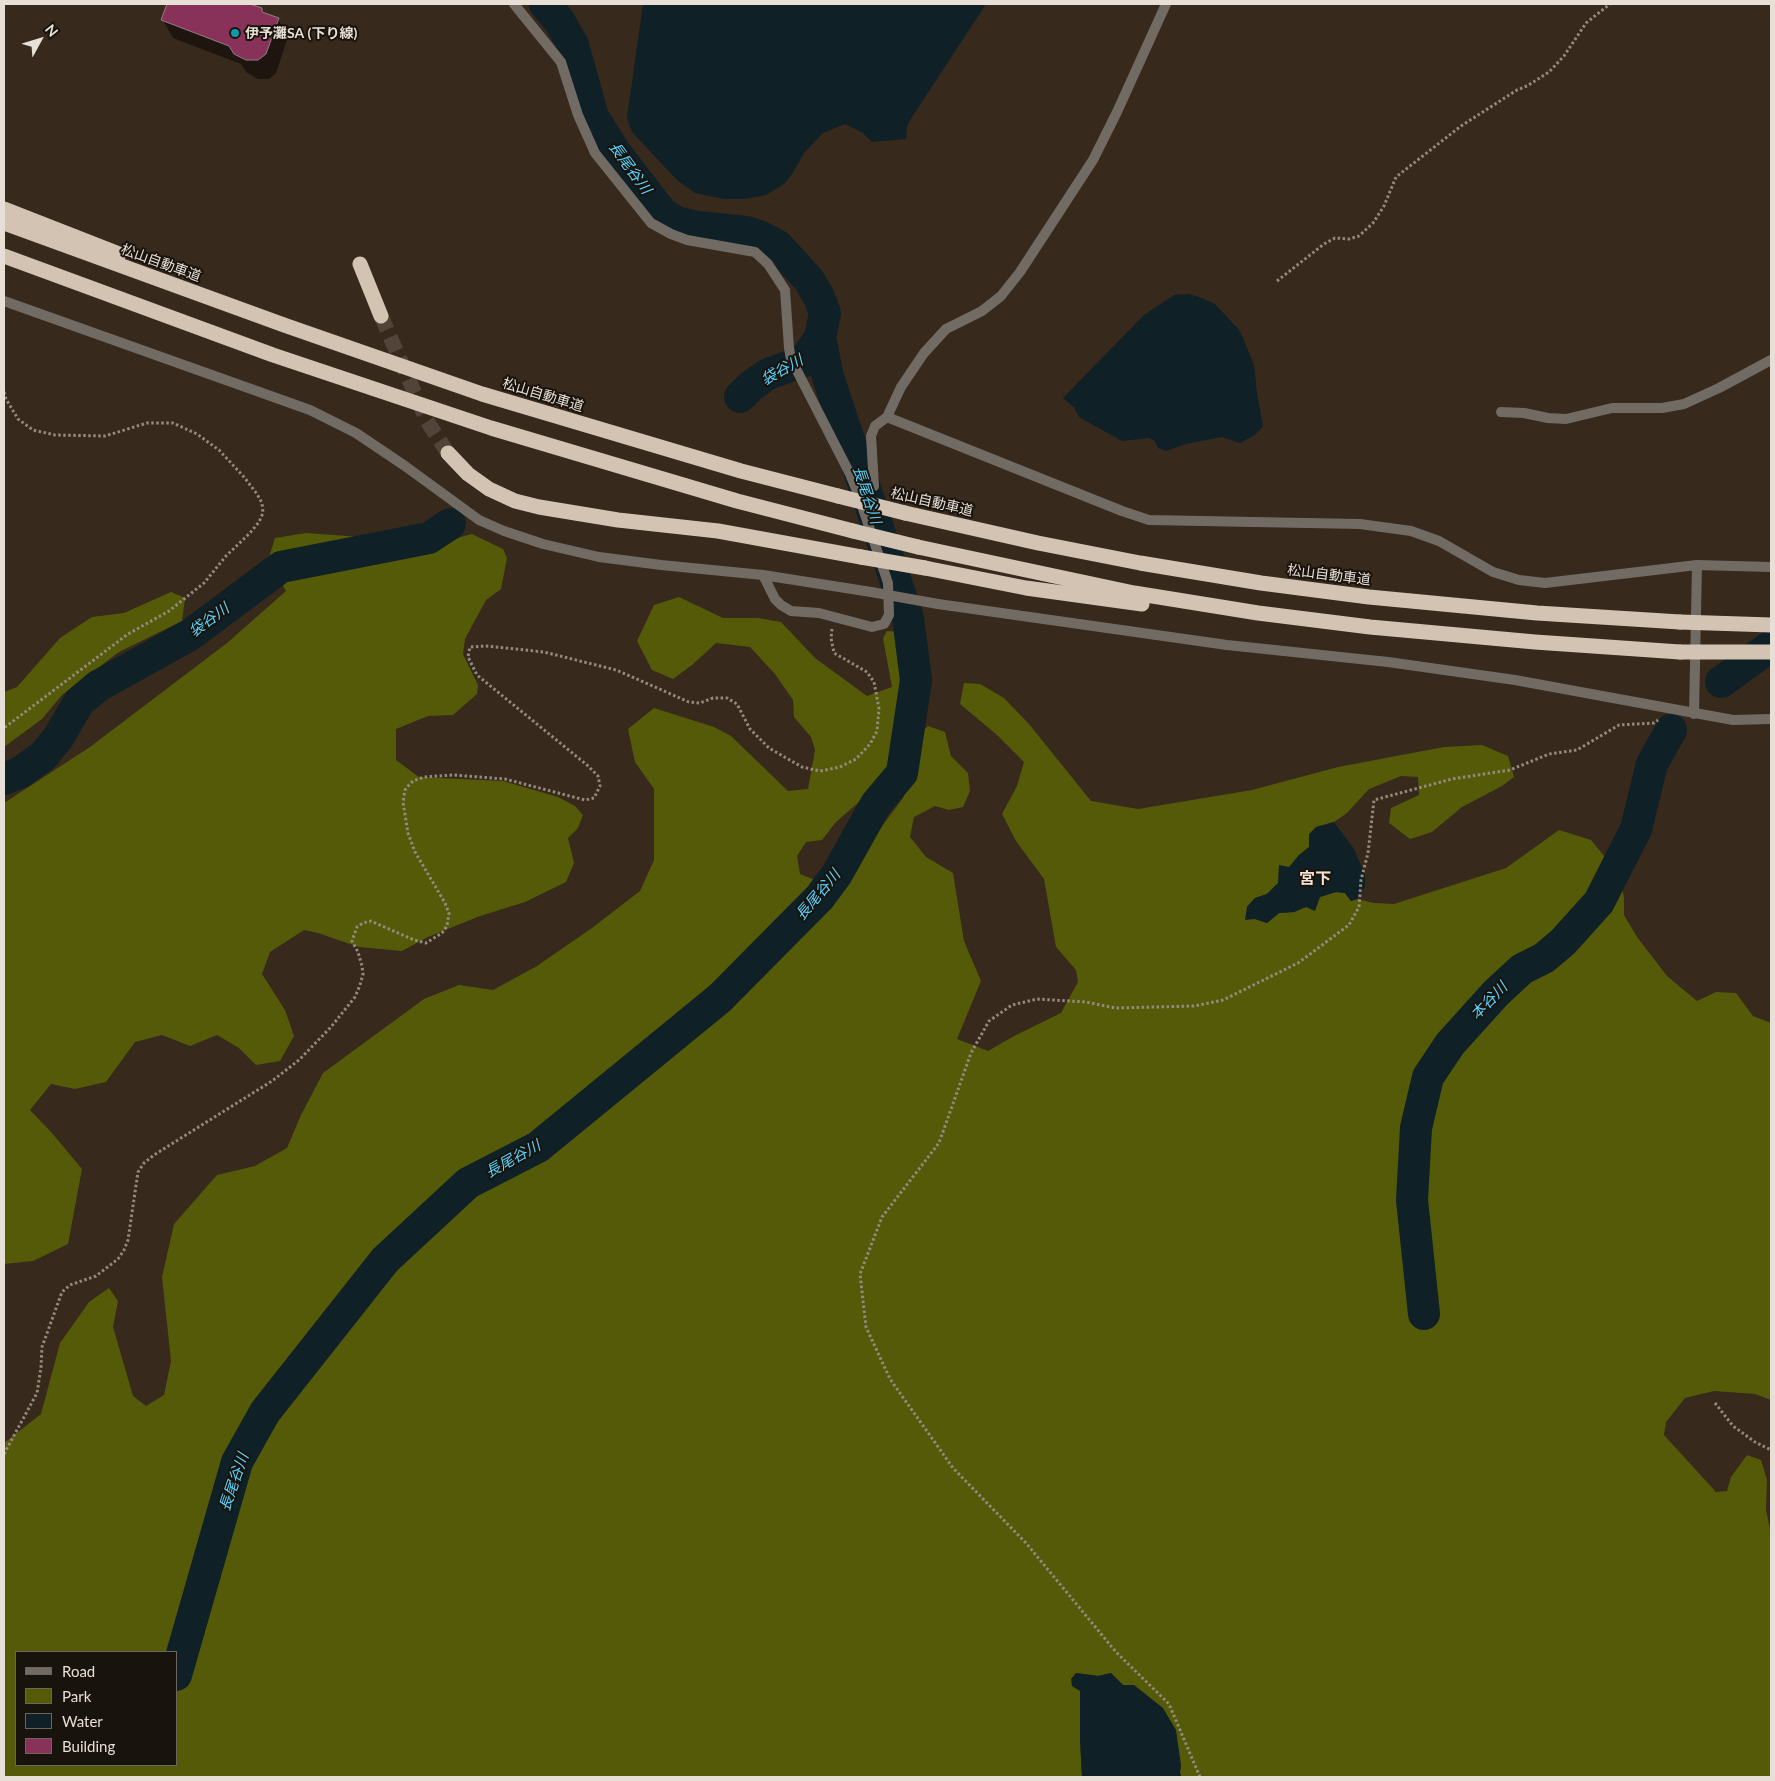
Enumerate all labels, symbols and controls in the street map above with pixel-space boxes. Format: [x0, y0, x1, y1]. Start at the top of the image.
north arrow [15, 15, 65, 65]
text: N [42, 21, 62, 40]
place label: 伊予灘SA (下り線) [245, 25, 357, 41]
marker: 伊予灘SA (下り線) [229, 27, 241, 39]
water label: 長尾谷川 [605, 138, 655, 198]
street label: 松山自動車道 [119, 241, 203, 285]
water label: 袋谷川 [758, 351, 806, 389]
street label: 松山自動車道 [500, 375, 586, 415]
water label: 長尾谷川 [849, 464, 885, 526]
street label: 松山自動車道 [889, 484, 975, 520]
street label: 松山自動車道 [1286, 562, 1372, 588]
water label: 袋谷川 [186, 599, 232, 641]
water label: 長尾谷川 [792, 866, 844, 924]
district label: 宮下 [1299, 869, 1331, 889]
water label: 本谷川 [1467, 979, 1511, 1023]
water label: 長尾谷川 [482, 1137, 544, 1181]
water label: 長尾谷川 [216, 1451, 252, 1513]
legend [15, 1651, 178, 1766]
text: Road [62, 1662, 95, 1680]
text: Park [62, 1687, 91, 1705]
text: Water [62, 1712, 103, 1730]
text: Building [62, 1737, 115, 1755]

